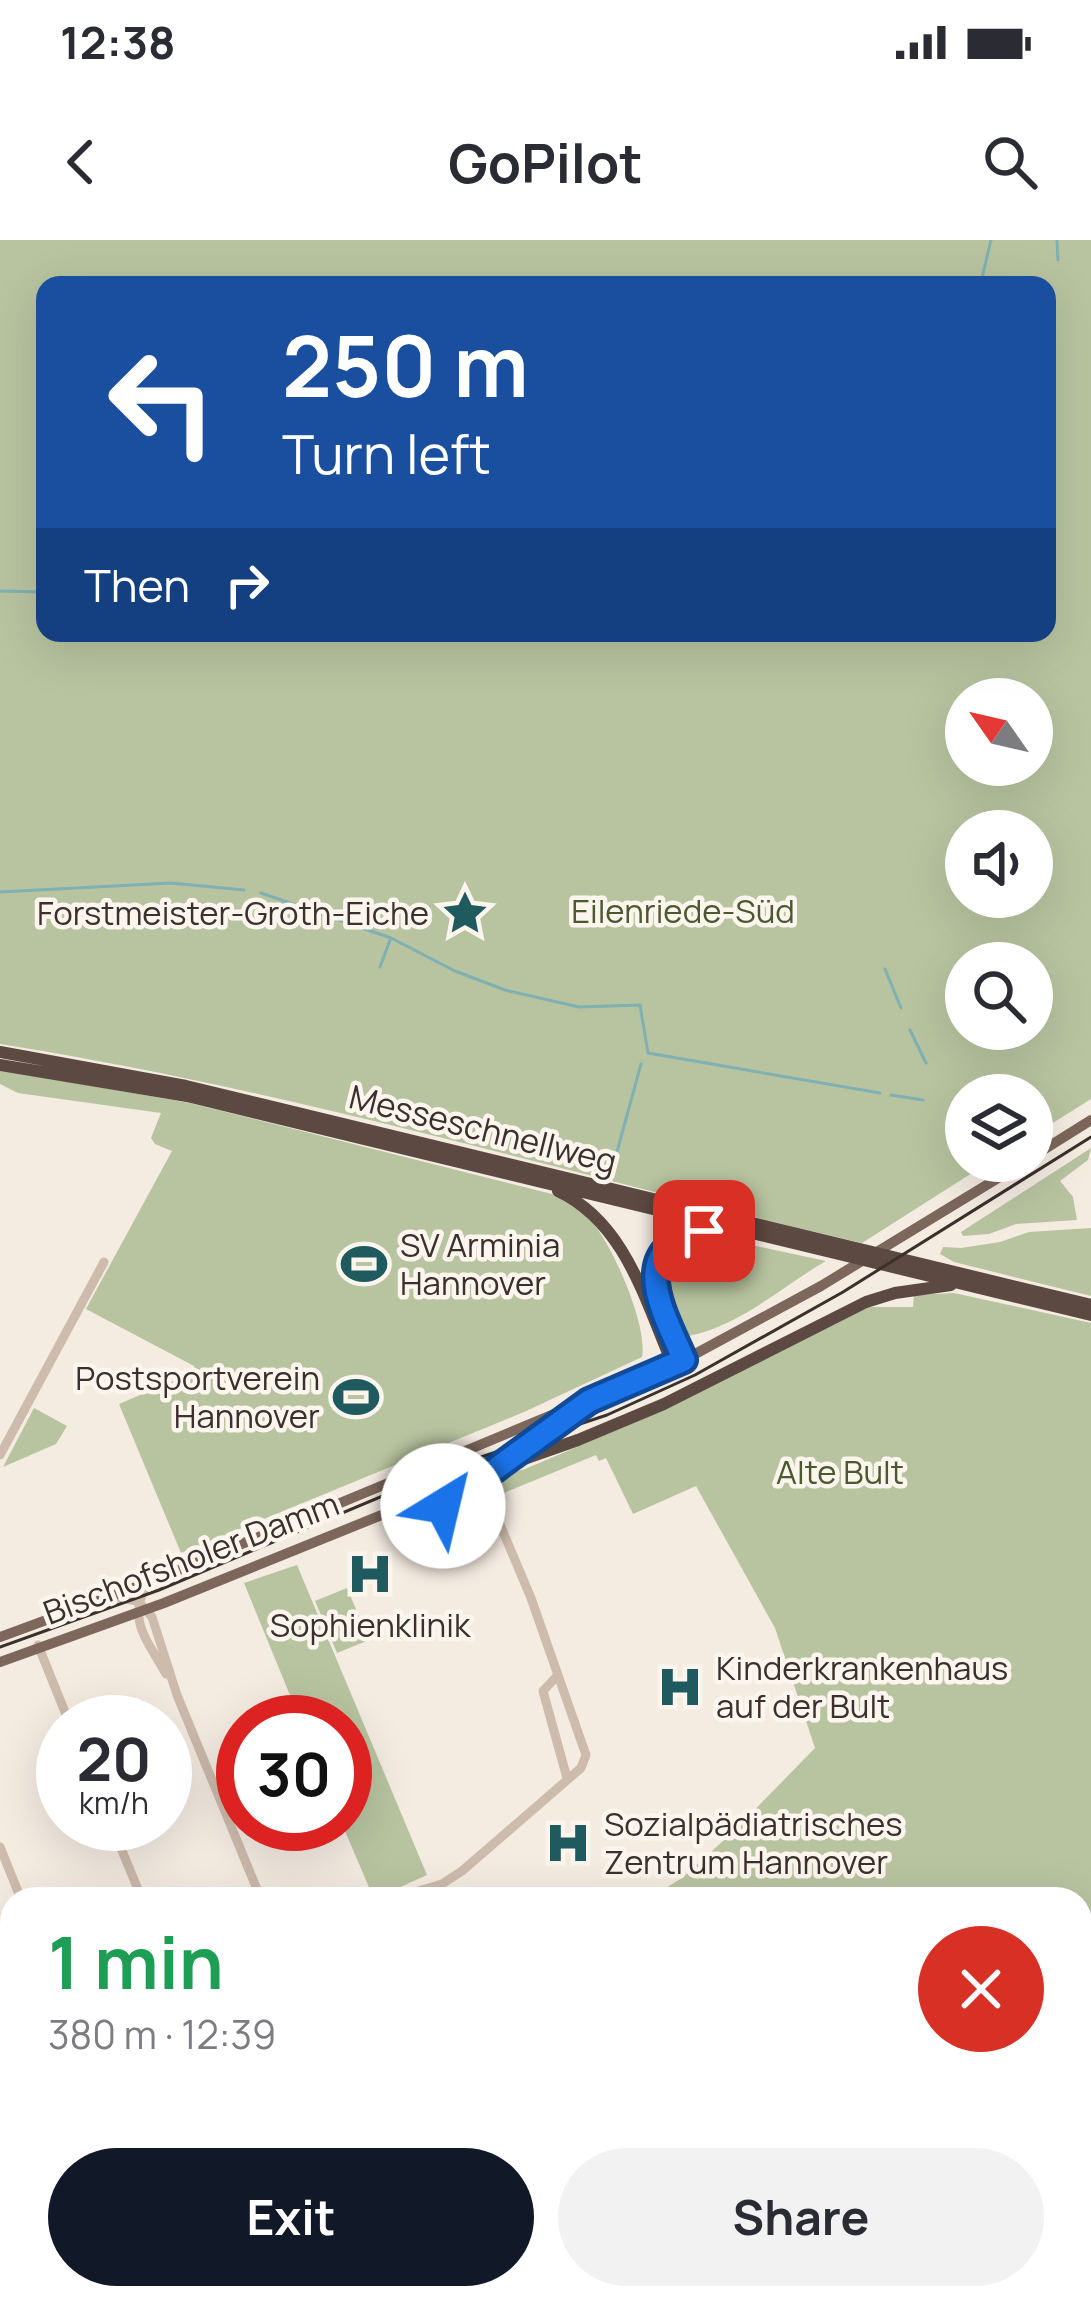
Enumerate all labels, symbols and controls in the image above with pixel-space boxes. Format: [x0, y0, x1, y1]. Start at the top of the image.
text: 12:38 [60, 11, 176, 73]
text: GoPilot [448, 125, 643, 199]
icon: back [48, 129, 114, 195]
icon: search [977, 129, 1043, 195]
text: 250 m [282, 307, 529, 422]
icon: left [84, 324, 240, 480]
text: Turn left [282, 416, 491, 490]
icon: right [214, 552, 280, 618]
text: Then [84, 554, 190, 616]
north arrow [945, 678, 1053, 786]
map controls [945, 678, 1053, 1182]
button: sound [945, 810, 1053, 918]
place icon: Forstmeister-Groth-Eiche [440, 888, 490, 938]
park label: Eilenriede-Süd [571, 888, 795, 933]
place label: Forstmeister-Groth-Eiche [37, 890, 429, 935]
button: search [945, 942, 1053, 1050]
street label: Messeschnellweg [345, 1074, 621, 1183]
button: layers [945, 1074, 1053, 1182]
pin [653, 1180, 755, 1282]
icon: arrive [671, 1198, 737, 1264]
place label: SV Arminia Hannover [400, 1222, 560, 1305]
sports icon: SV Arminia Hannover [339, 1239, 389, 1289]
place label: Postsportverein Hannover [75, 1355, 320, 1438]
sports icon: Postsportverein Hannover [331, 1372, 381, 1422]
position arrow [380, 1443, 506, 1569]
park label: Alte Bult [776, 1449, 904, 1494]
street label: Bischofsholer Damm [37, 1480, 345, 1635]
hospital icon: Sophienklinik [345, 1549, 395, 1599]
place label: Sophienklinik [270, 1602, 472, 1647]
place label: Kinderkrankenhaus auf der Bult [716, 1645, 1008, 1728]
hospital icon: Kinderkrankenhaus auf der Bult [655, 1662, 705, 1712]
speed limit sign: 30 [216, 1695, 372, 1851]
text: 20 [76, 1717, 152, 1799]
text: km/h [79, 1782, 149, 1823]
place label: Sozialpädiatrisches Zentrum Hannover [604, 1801, 903, 1884]
hospital icon: Sozialpädiatrisches Zentrum Hannover [543, 1818, 593, 1868]
text: 1 min [48, 1912, 224, 2011]
button: close [918, 1926, 1044, 2052]
text: 380 m · 12:39 [48, 2007, 276, 2061]
button: Exit [48, 2148, 534, 2286]
button: Share [558, 2148, 1044, 2286]

